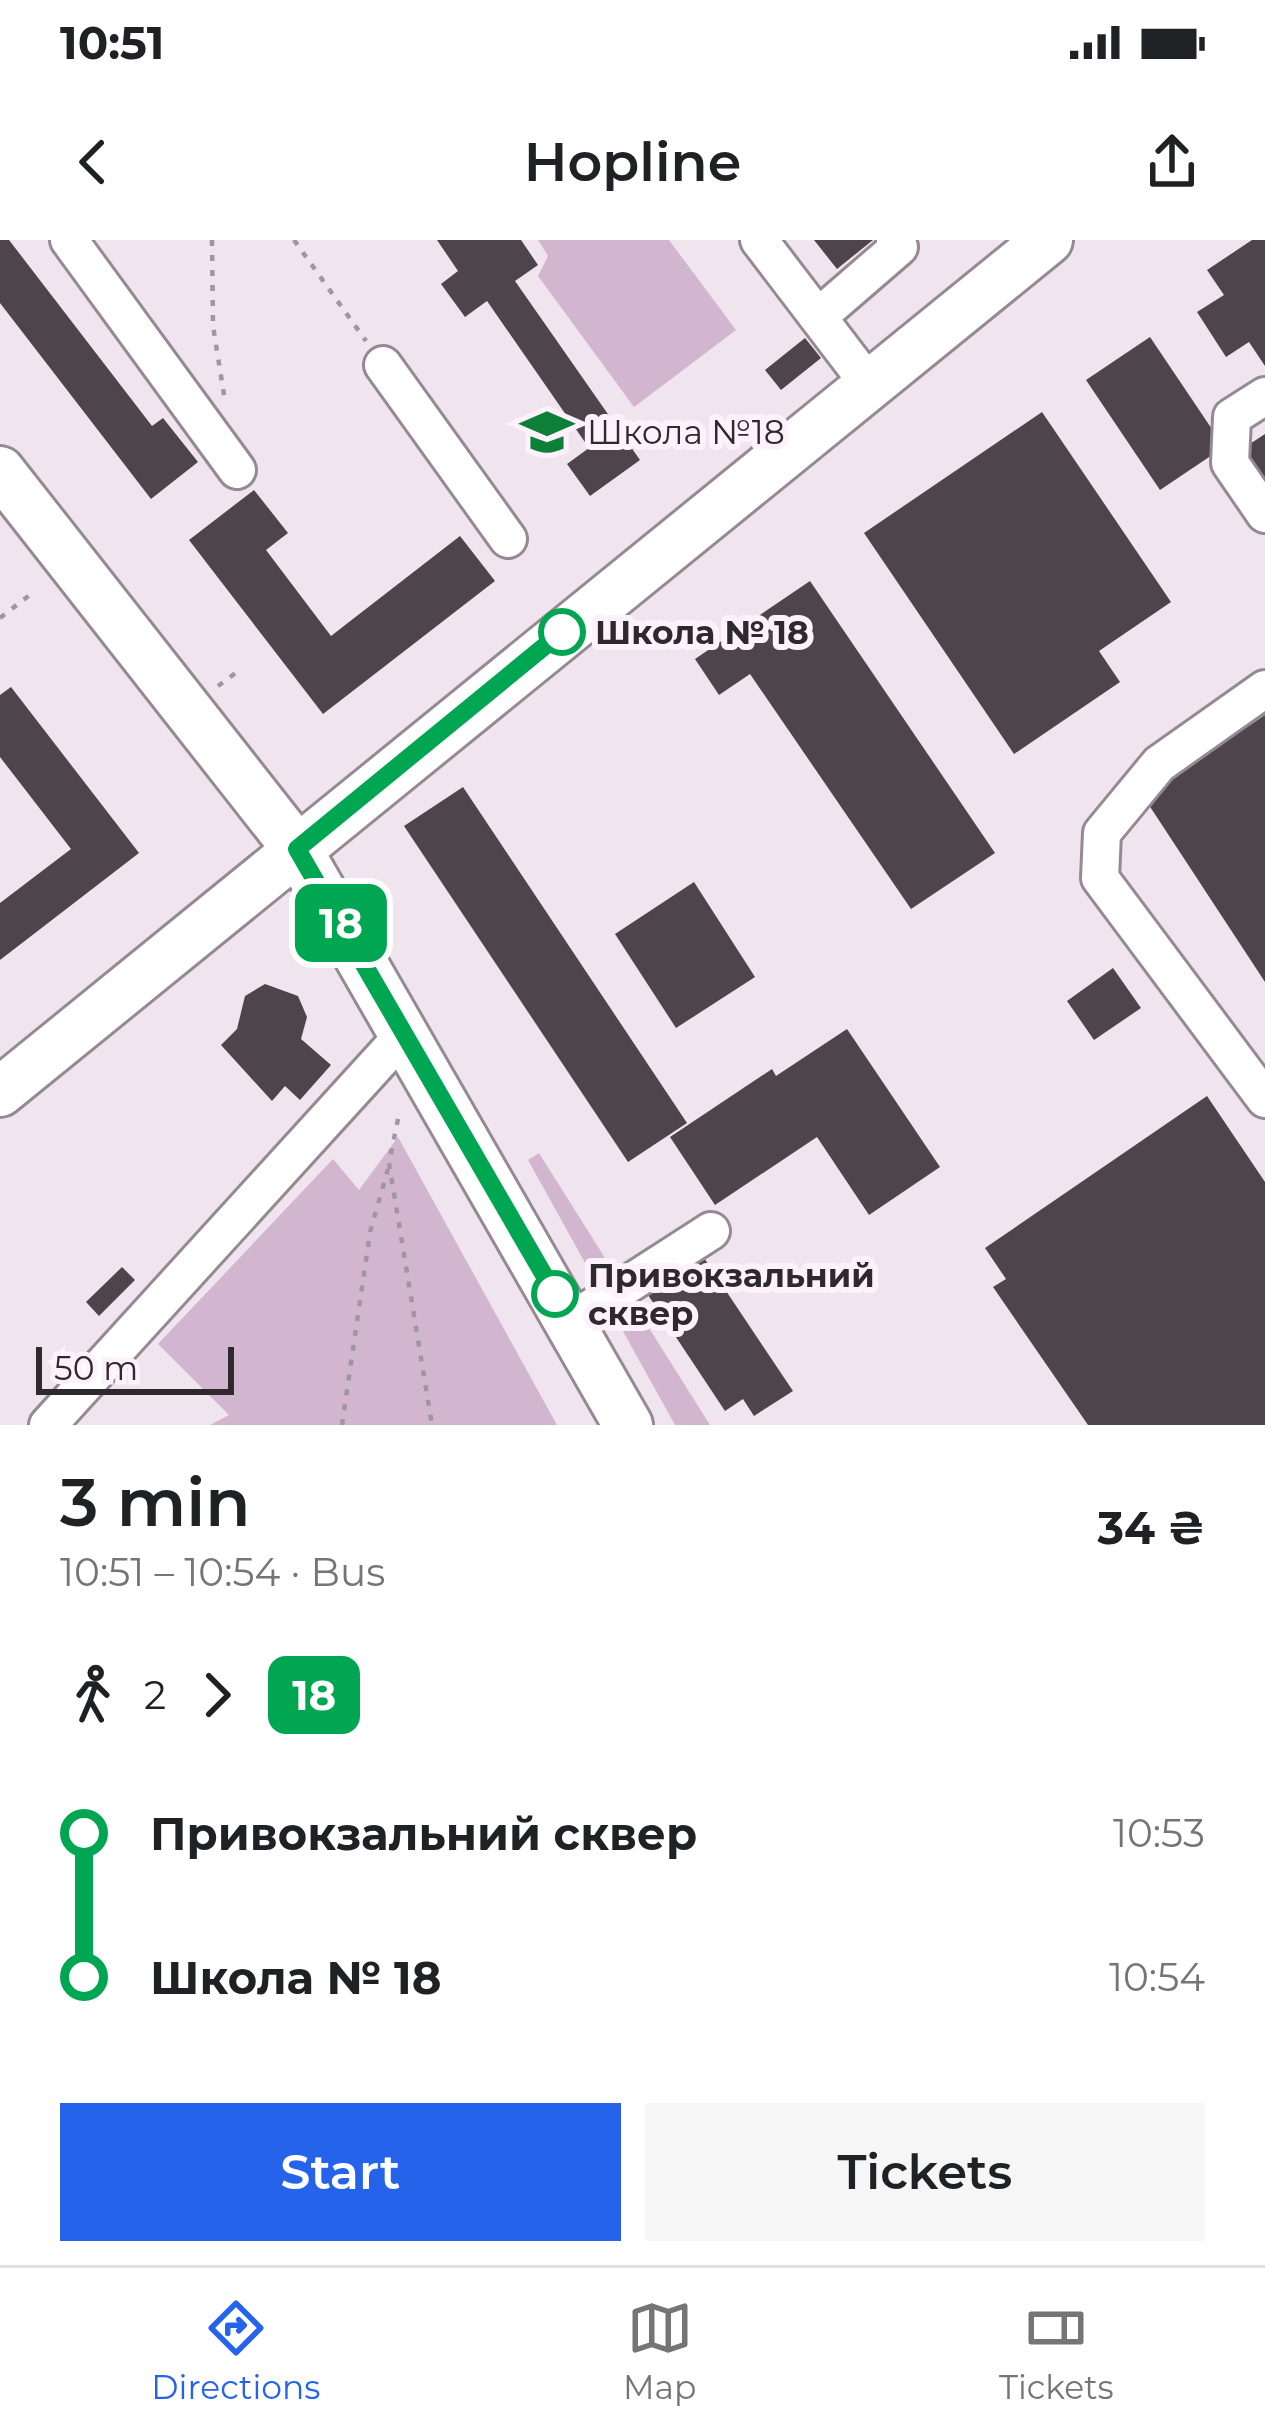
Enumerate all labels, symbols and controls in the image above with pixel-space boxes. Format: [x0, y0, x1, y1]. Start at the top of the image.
text: 10:51 [60, 15, 164, 70]
icon: back [60, 129, 126, 195]
text: Hopline [524, 129, 741, 195]
icon: share [1139, 129, 1205, 195]
school or university icon: Школа №18 [518, 403, 576, 461]
place label: Школа №18 [587, 412, 785, 452]
marker: Школа № 18 [540, 610, 584, 654]
place label: Школа № 18 [595, 612, 809, 652]
line badge: 18 [287, 884, 395, 962]
text: 18 [319, 897, 363, 949]
place label: Привокзальний сквер [588, 1255, 875, 1333]
marker: Привокзальний сквер [533, 1272, 577, 1316]
scale bar [36, 1341, 234, 1394]
text: 50 m [54, 1348, 138, 1388]
text: 3 min [60, 1462, 250, 1543]
text: 34 ₴ [1097, 1500, 1205, 1555]
text: 10:51 – 10:54 · Bus [60, 1548, 385, 1596]
icon: walk [60, 1662, 126, 1728]
icon: forward [184, 1662, 250, 1728]
text: 18 [292, 1669, 336, 1721]
text: 2 [144, 1671, 166, 1719]
text: Привокзальний сквер [150, 1806, 697, 1861]
text: 10:53 [1113, 1809, 1205, 1857]
text: Школа № 18 [150, 1950, 441, 2005]
text: 10:54 [1109, 1953, 1205, 2001]
button: Start [60, 2103, 621, 2241]
button: Tickets [645, 2103, 1205, 2241]
tab: Directions [151, 2295, 320, 2407]
tab: Map [623, 2295, 696, 2407]
tab: Tickets [999, 2295, 1114, 2407]

